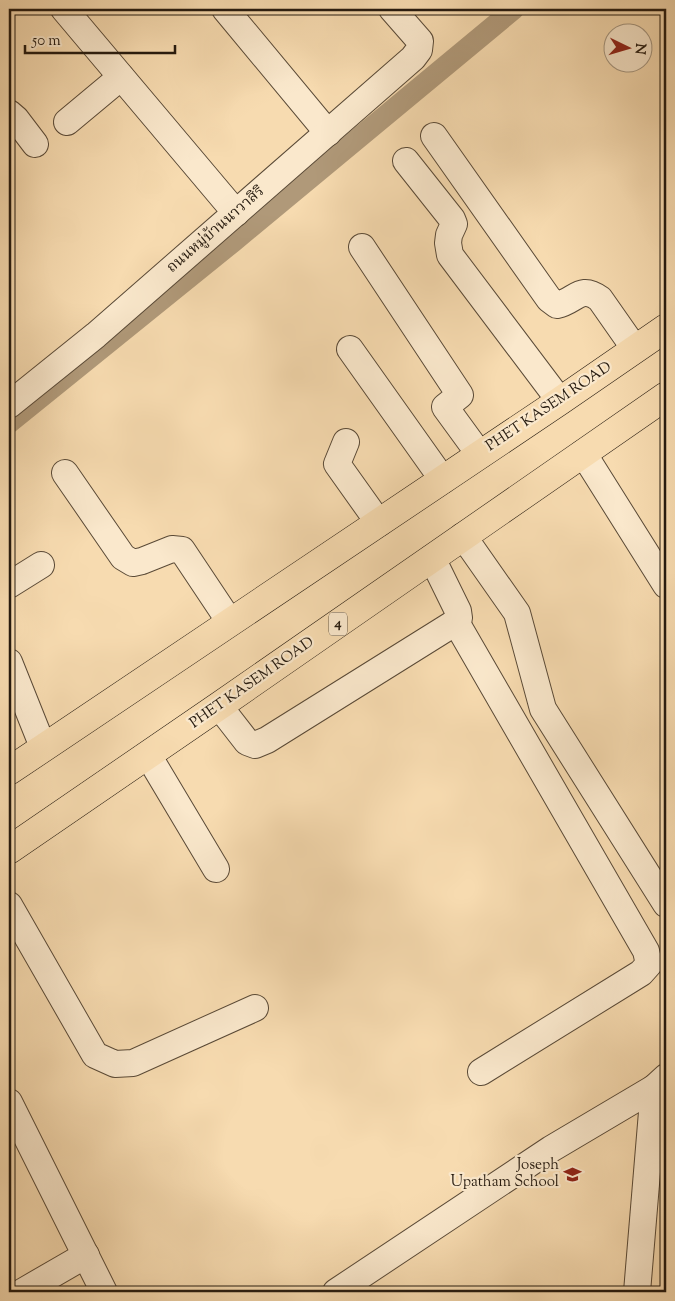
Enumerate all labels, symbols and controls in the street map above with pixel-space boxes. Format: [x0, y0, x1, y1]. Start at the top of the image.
scale bar [25, 22, 175, 54]
north arrow [602, 22, 652, 72]
text: 50 m [31, 31, 61, 52]
text: N [629, 43, 649, 55]
street label: ถนนหมู่บ้านนาวาสิริ [163, 182, 269, 278]
street label: PHET KASEM ROAD [482, 357, 616, 457]
road number: 4 [329, 612, 347, 636]
street label: PHET KASEM ROAD [186, 632, 318, 734]
place label: Joseph Upatham School [450, 1155, 559, 1193]
school or university icon: Joseph Upatham School [563, 1164, 583, 1184]

